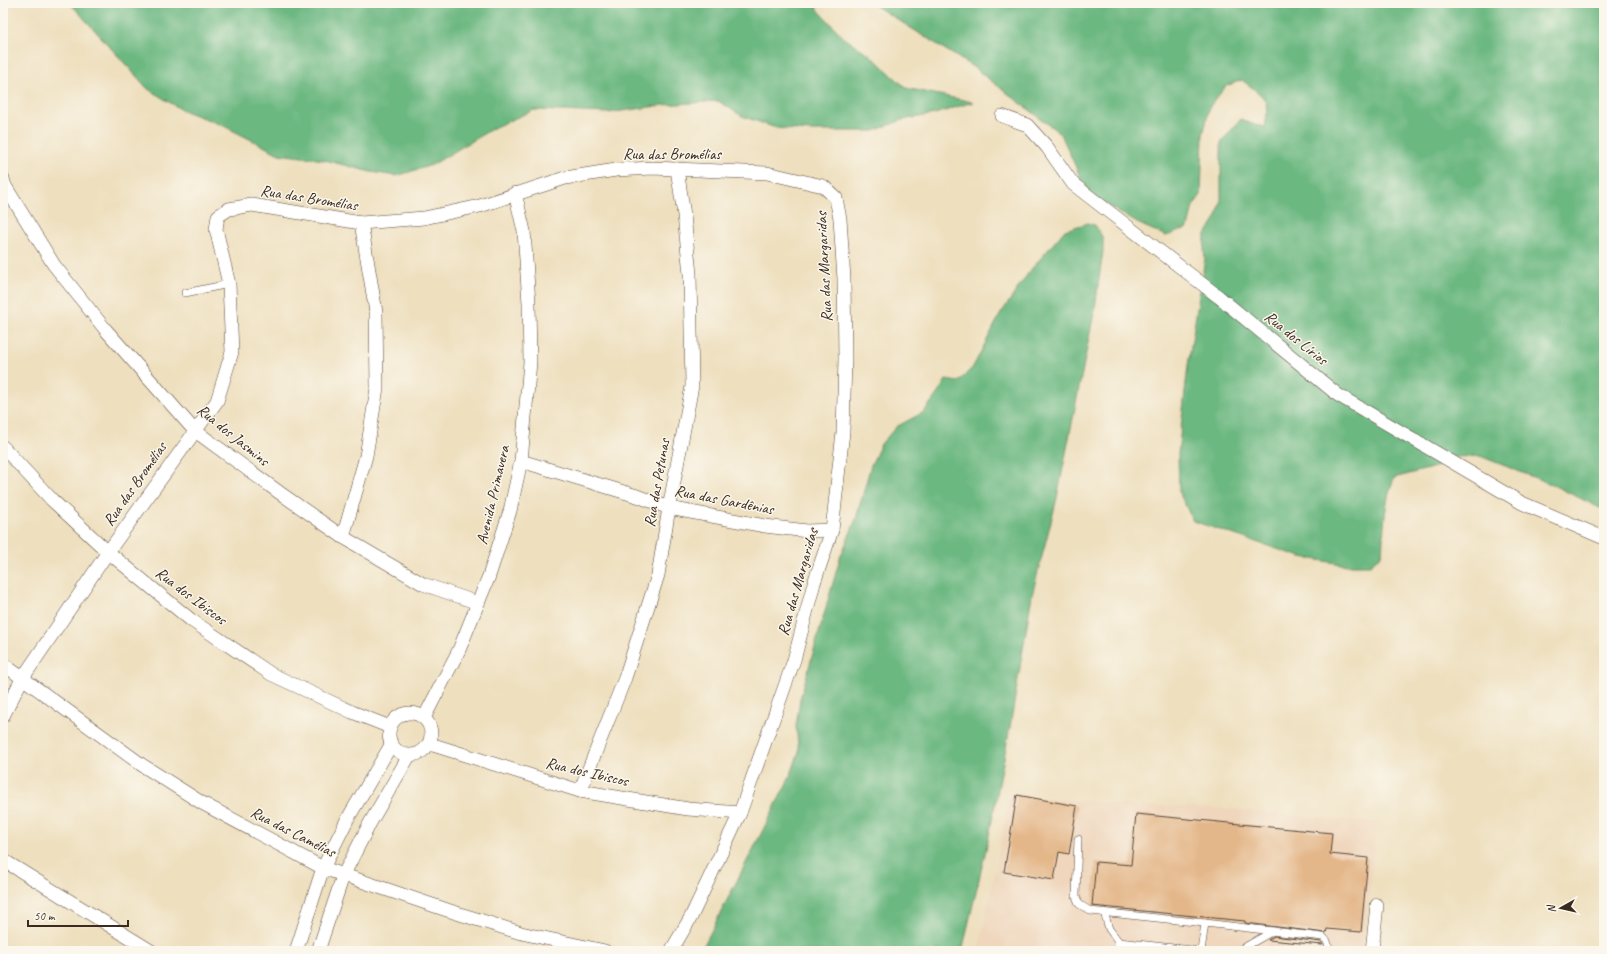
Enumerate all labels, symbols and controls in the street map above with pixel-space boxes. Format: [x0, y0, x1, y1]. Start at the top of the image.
street label: Rua das Bromélias [623, 144, 723, 164]
street label: Rua das Bromélias [259, 180, 360, 216]
street label: Rua das Margaridas [811, 210, 837, 323]
street label: Rua dos Lírios [1260, 307, 1333, 370]
street label: Rua dos Jasmins [193, 400, 274, 471]
street label: Rua das Petunas [639, 436, 675, 529]
street label: Rua das Bromélias [99, 437, 172, 530]
street label: Avenida Primavera [472, 443, 514, 546]
street label: Rua das Gardênias [673, 481, 777, 520]
street label: Rua das Margaridas [773, 525, 823, 638]
street label: Rua dos Ibiscos [151, 563, 232, 630]
street label: Rua dos Ibiscos [544, 753, 632, 792]
street label: Rua das Camélias [247, 802, 340, 863]
north arrow [1541, 888, 1581, 928]
scale bar [28, 902, 128, 928]
text: N [1543, 903, 1559, 914]
text: 50 m [34, 908, 56, 924]

